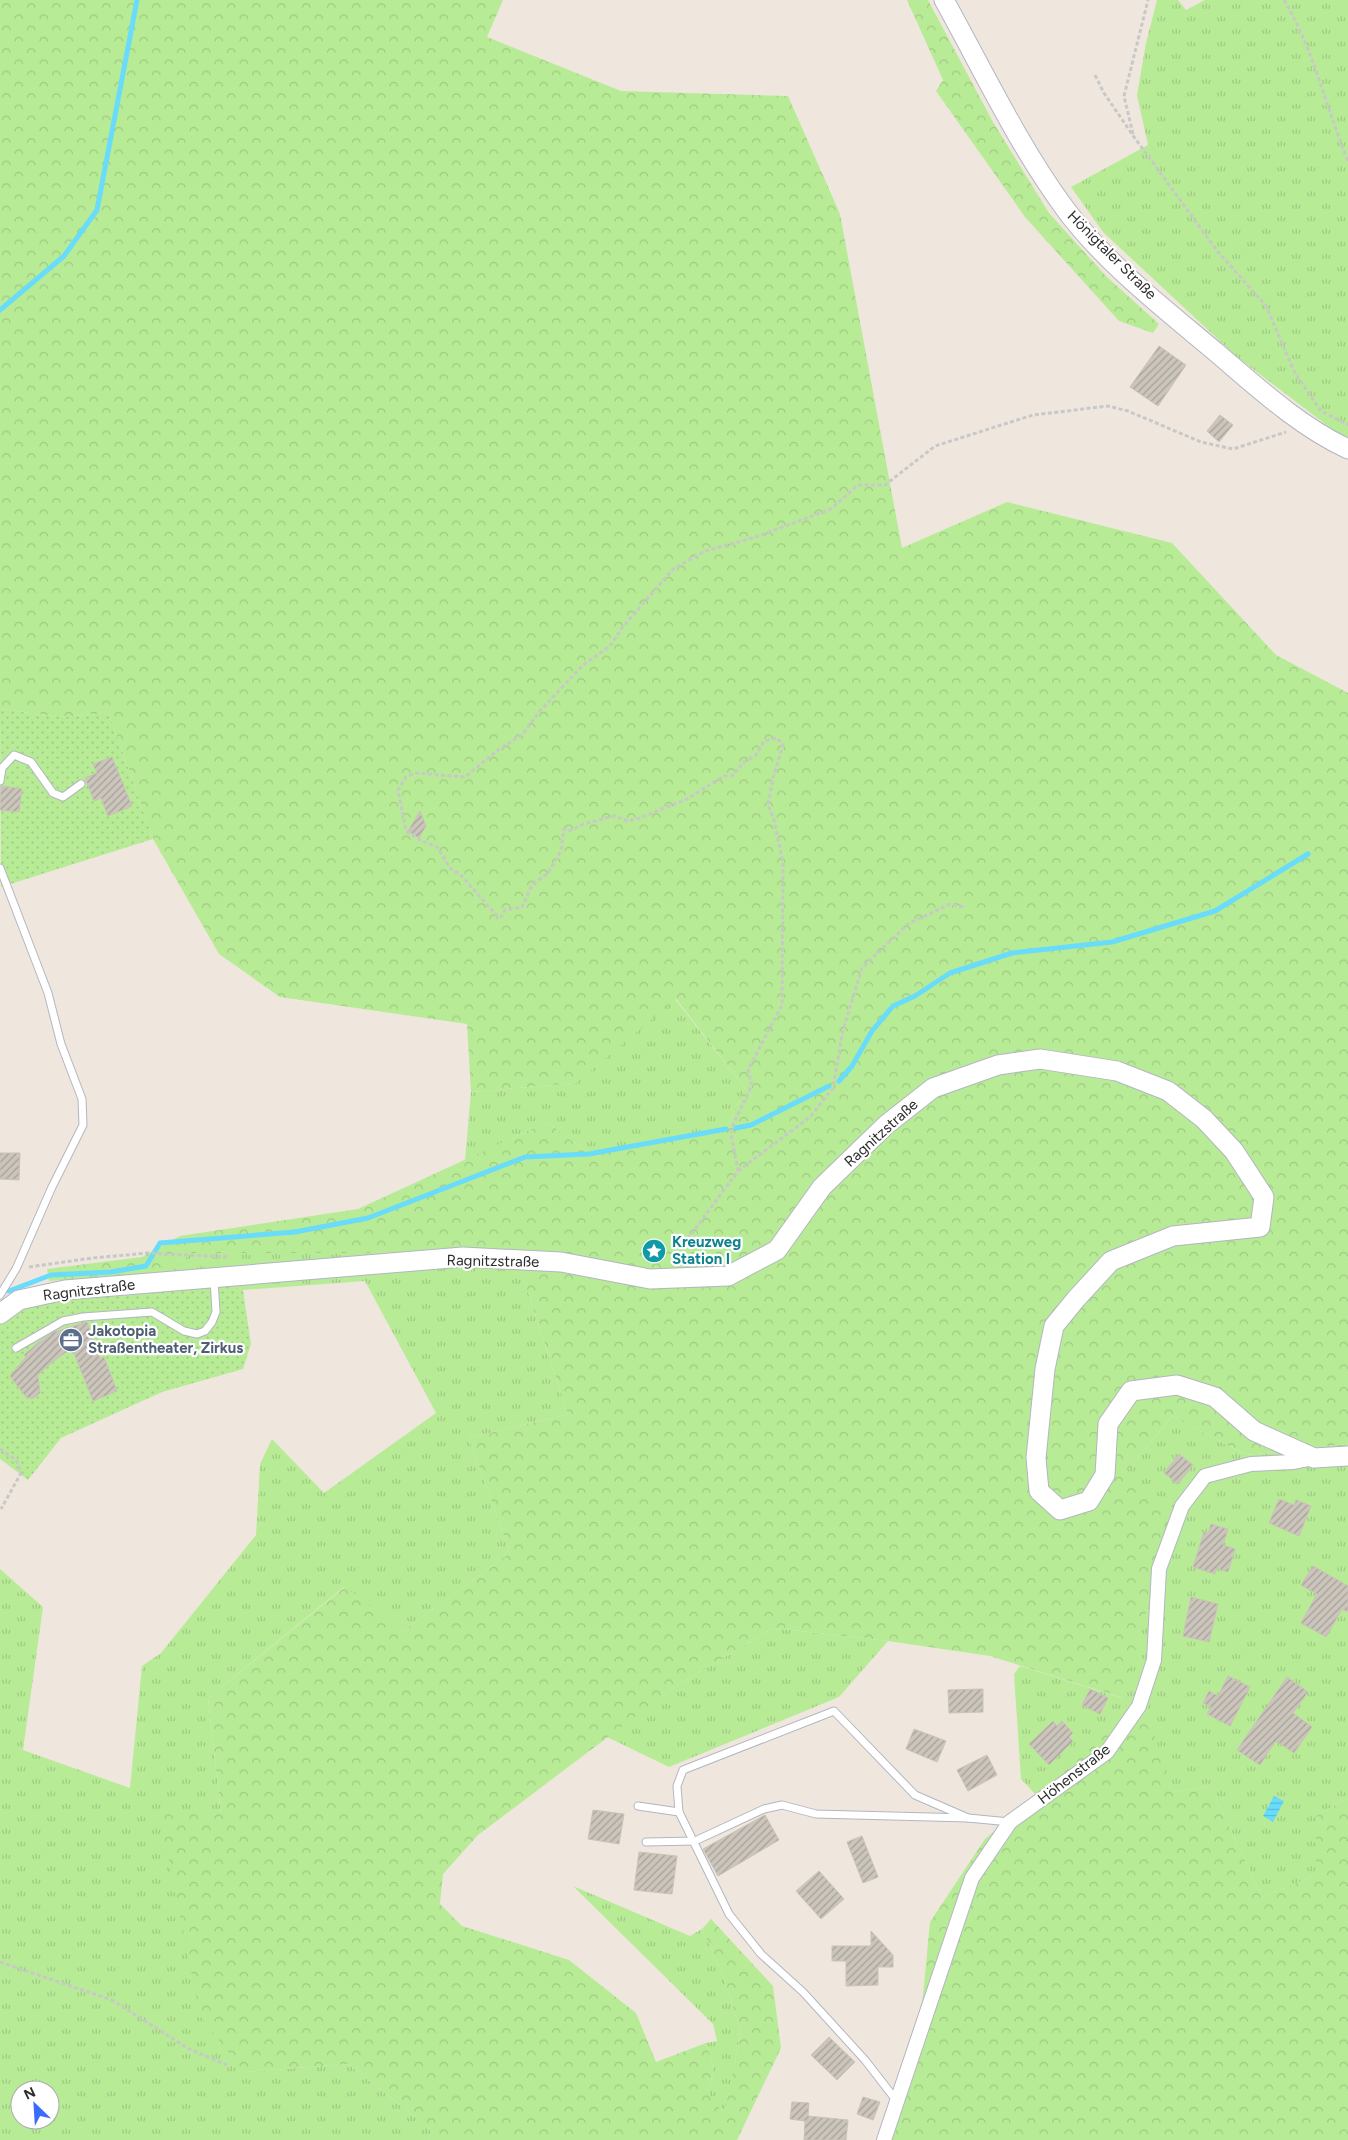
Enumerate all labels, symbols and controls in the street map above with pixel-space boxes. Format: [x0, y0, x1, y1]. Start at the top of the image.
street label: Hönigtaler Straße [1064, 207, 1160, 303]
street label: Ragnitzstraße [841, 1095, 921, 1171]
place label: Kreuzweg Station I [672, 1233, 741, 1268]
place icon: Kreuzweg Station I [641, 1238, 667, 1264]
street label: Ragnitzstraße [446, 1251, 540, 1271]
street label: Ragnitzstraße [42, 1275, 136, 1305]
place label: Jakotopia Straßentheater, Zirkus [88, 1322, 243, 1357]
office icon: Jakotopia Straßentheater, Zirkus [58, 1327, 84, 1353]
street label: Höhenstraße [1034, 1740, 1114, 1808]
north arrow [10, 2080, 60, 2130]
text: N [21, 2084, 38, 2104]

